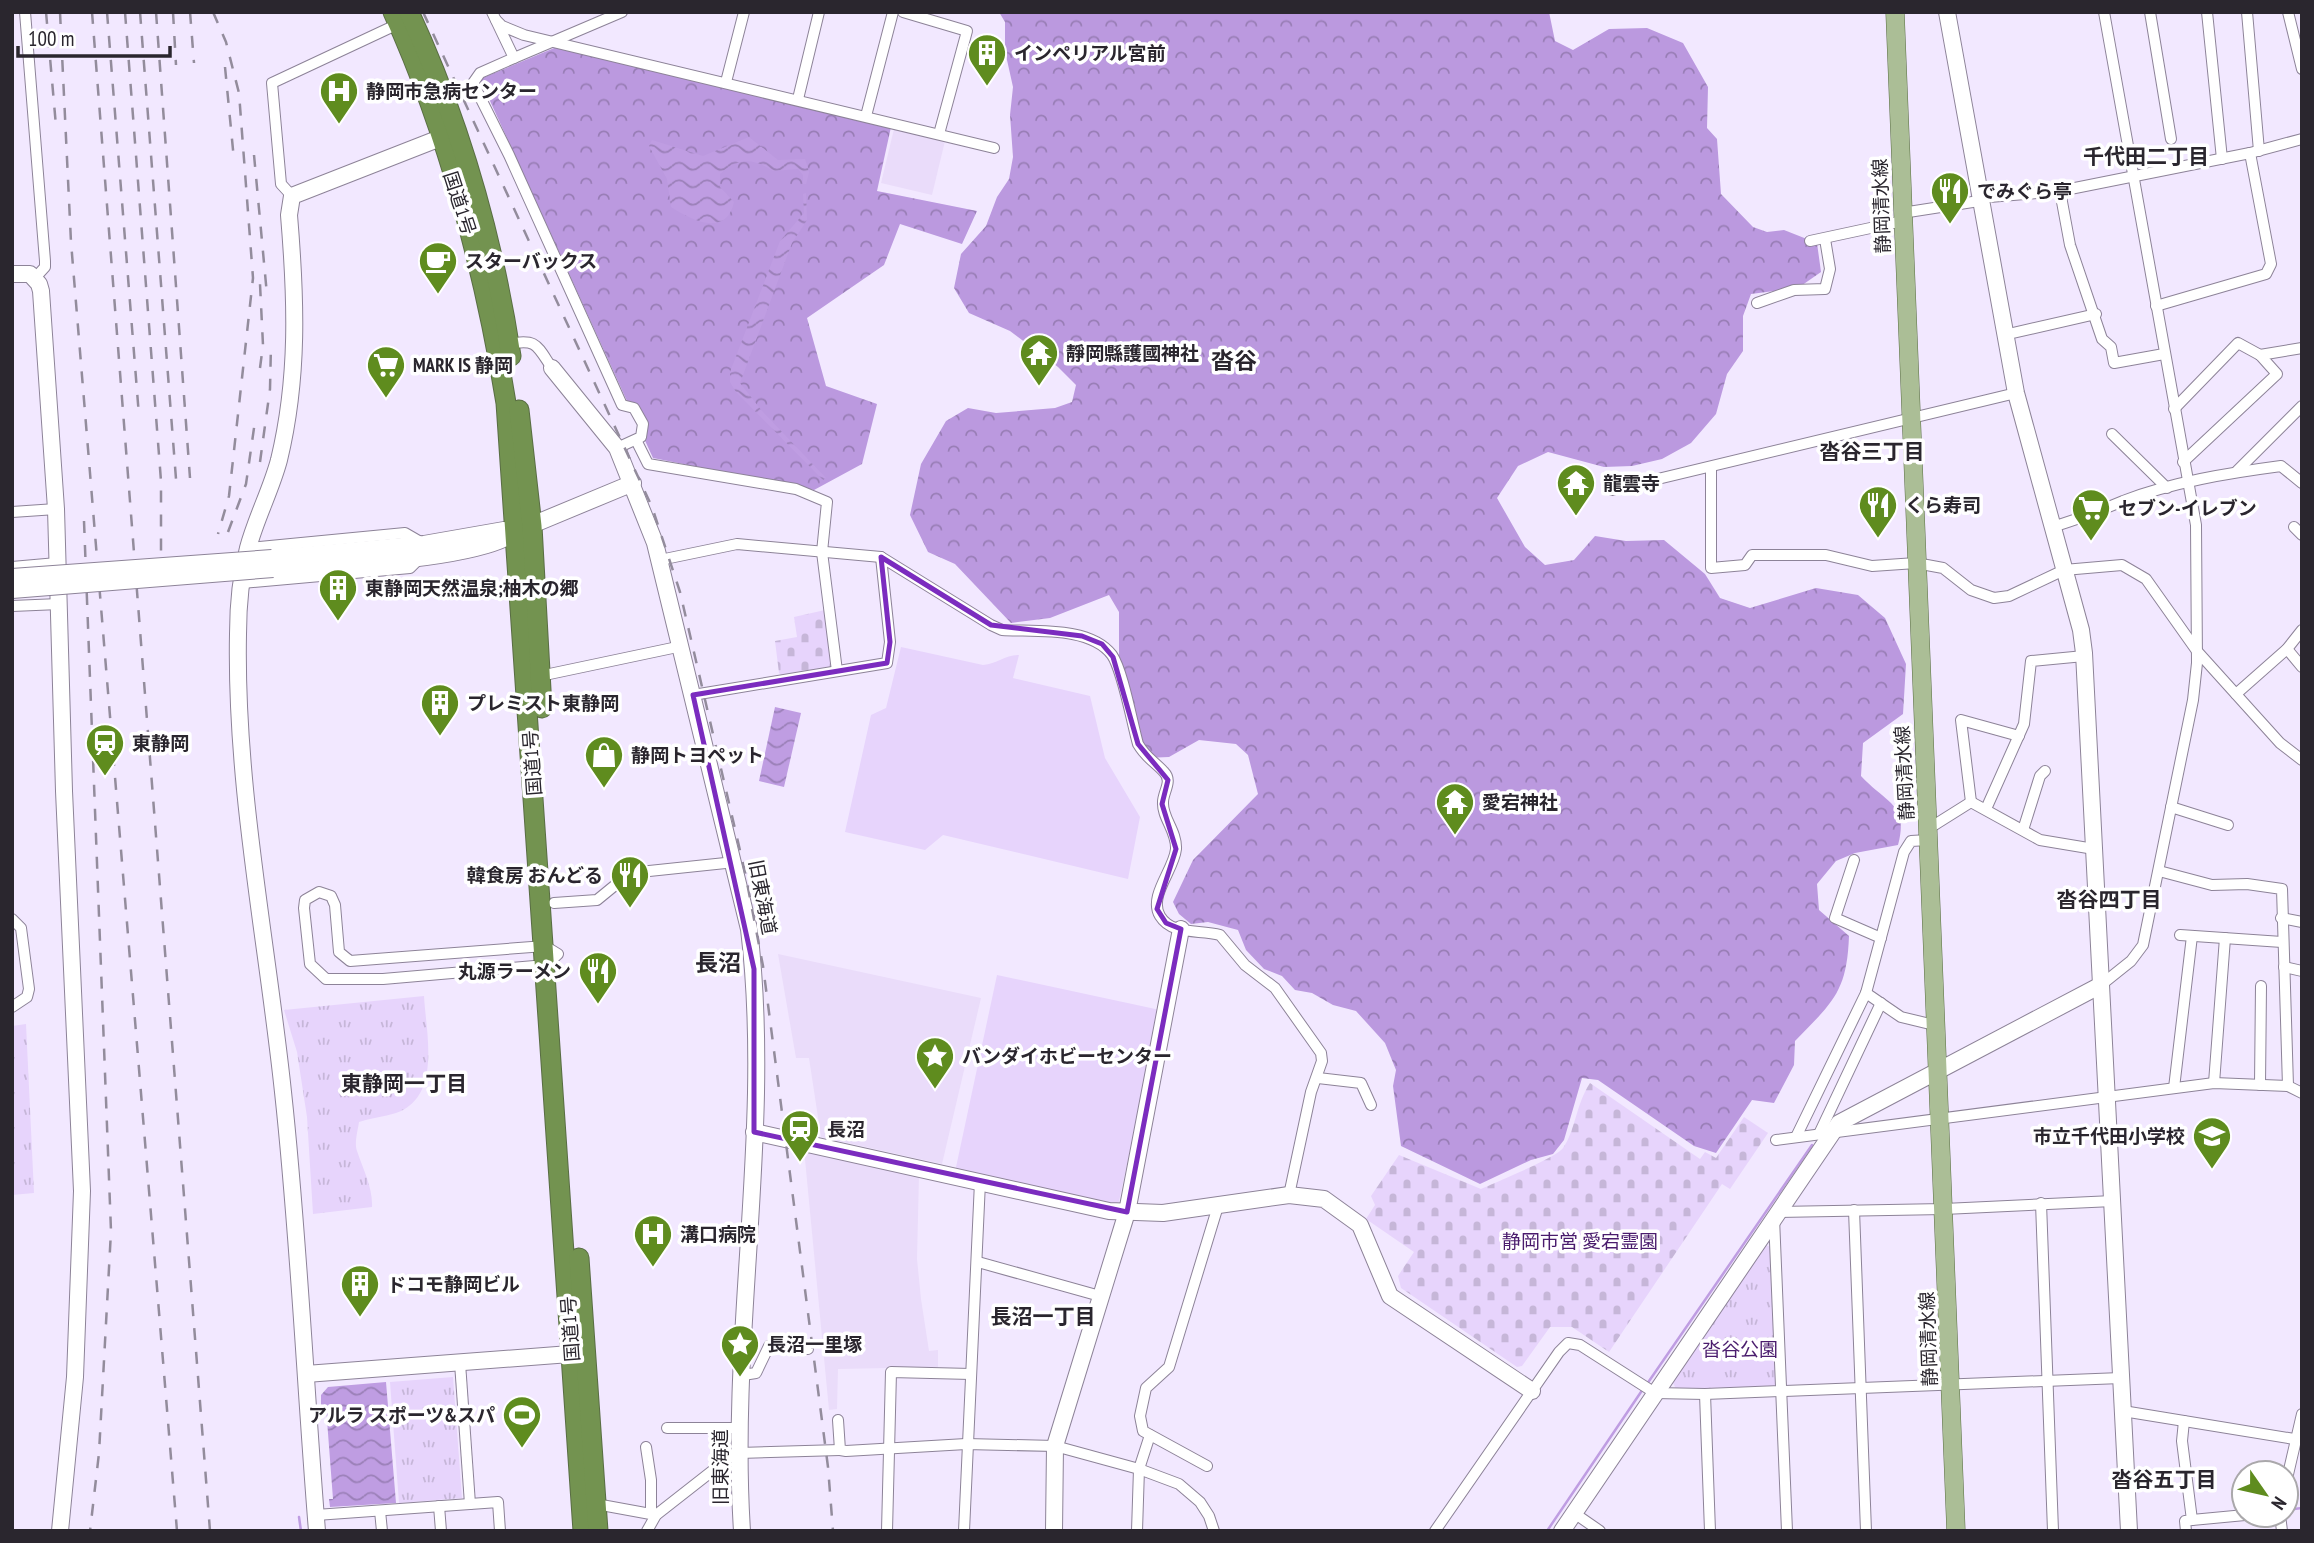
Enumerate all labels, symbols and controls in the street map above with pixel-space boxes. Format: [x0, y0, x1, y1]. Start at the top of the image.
scale bar [18, 14, 170, 58]
text: 100 m [28, 25, 74, 52]
building icon: インペリアル宮前 [966, 32, 1008, 87]
place label: インペリアル宮前 [1014, 41, 1166, 65]
hospital icon: 静岡市急病センター [318, 70, 360, 125]
place label: 静岡市急病センター [366, 79, 537, 103]
district label: 千代田二丁目 [2083, 143, 2209, 170]
street label: 静岡清水線 [1867, 158, 1895, 254]
street label: 国道1号 [438, 168, 482, 238]
restaurant icon: でみぐら亭 [1929, 170, 1971, 225]
place label: でみぐら亭 [1977, 179, 2072, 203]
cafe icon: スターバックス [417, 240, 459, 295]
place label: スターバックス [465, 249, 597, 273]
temple icon: 靜岡縣護國神社 [1018, 332, 1060, 387]
place label: 靜岡縣護國神社 [1066, 341, 1199, 365]
supermarket icon: MARK IS 静岡 [365, 344, 407, 399]
district label: 沓谷 [1211, 346, 1257, 375]
place label: MARK IS 静岡 [413, 353, 513, 377]
district label: 沓谷三丁目 [1820, 438, 1925, 465]
temple icon: 龍雲寺 [1555, 462, 1597, 517]
place label: 龍雲寺 [1603, 471, 1660, 495]
restaurant icon: くら寿司 [1857, 484, 1899, 539]
supermarket icon: セブン-イレブン [2070, 487, 2112, 542]
place label: くら寿司 [1905, 493, 1981, 517]
place label: セブン-イレブン [2118, 496, 2257, 520]
building icon: 東静岡天然温泉;柚木の郷 [317, 567, 359, 622]
place label: 東静岡天然温泉;柚木の郷 [365, 576, 579, 600]
building icon: プレミスト東静岡 [419, 682, 461, 737]
place label: プレミスト東静岡 [467, 691, 619, 715]
station icon: 東静岡 [84, 722, 126, 777]
street label: 静岡清水線 [1890, 725, 1918, 821]
street label: 国道1号 [518, 729, 546, 797]
place label: 東静岡 [132, 731, 189, 755]
shop icon: 静岡トヨペット [583, 734, 625, 789]
place label: 静岡トヨペット [631, 743, 764, 767]
temple icon: 愛宕神社 [1434, 781, 1476, 836]
place label: 愛宕神社 [1482, 790, 1558, 814]
restaurant icon: 韓食房 おんどる [609, 854, 651, 909]
street label: 旧東海道 [744, 857, 782, 937]
place label: 韓食房 おんどる [467, 863, 603, 887]
district label: 沓谷四丁目 [2057, 886, 2162, 913]
district label: 長沼 [695, 948, 741, 977]
restaurant icon: 丸源ラーメン [577, 950, 619, 1005]
place label: 丸源ラーメン [458, 959, 571, 983]
place icon: バンダイホビーセンター [914, 1035, 956, 1090]
place label: バンダイホビーセンター [962, 1044, 1172, 1068]
district label: 東静岡一丁目 [341, 1070, 467, 1097]
station icon: 長沼 [779, 1108, 821, 1163]
school or university icon: 市立千代田小学校 [2191, 1115, 2233, 1170]
place label: 長沼 [827, 1117, 865, 1141]
place label: 市立千代田小学校 [2033, 1124, 2185, 1148]
hospital icon: 溝口病院 [632, 1213, 674, 1268]
place label: 溝口病院 [680, 1222, 756, 1246]
park label: 静岡市営 愛宕霊園 [1502, 1229, 1658, 1253]
building icon: ドコモ静岡ビル [339, 1263, 381, 1318]
place label: ドコモ静岡ビル [387, 1272, 520, 1296]
street label: 静岡清水線 [1914, 1291, 1942, 1387]
street label: 国道1号 [556, 1295, 584, 1363]
district label: 長沼一丁目 [991, 1303, 1096, 1330]
place icon: 長沼一里塚 [719, 1323, 761, 1378]
place label: 長沼一里塚 [767, 1332, 862, 1356]
park label: 沓谷公園 [1702, 1337, 1778, 1361]
sports icon: アルラ スポーツ&スパ [501, 1394, 543, 1449]
place label: アルラ スポーツ&スパ [308, 1403, 495, 1427]
street label: 旧東海道 [708, 1429, 732, 1505]
north arrow [2230, 1459, 2300, 1529]
district label: 沓谷五丁目 [2112, 1466, 2217, 1493]
text: N [2266, 1493, 2292, 1514]

